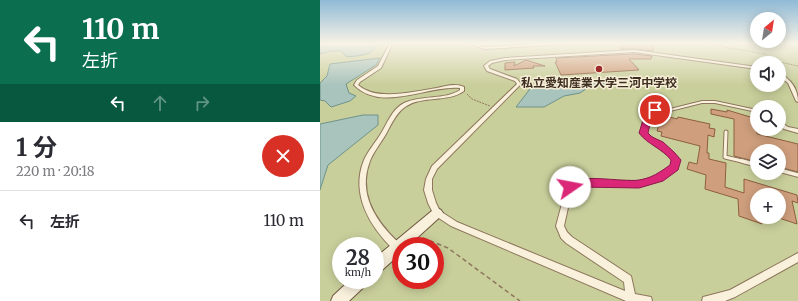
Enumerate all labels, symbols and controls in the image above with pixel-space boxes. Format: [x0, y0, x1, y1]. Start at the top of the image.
text: 110 m [82, 11, 159, 47]
north arrow [750, 12, 786, 48]
map controls [750, 12, 786, 224]
icon: left [16, 16, 68, 68]
text: 左折 [82, 49, 118, 72]
button: sound [750, 56, 786, 92]
marker: 私立愛知産業大学三河中学校 [594, 64, 604, 74]
place label: 私立愛知産業大学三河中学校 [521, 75, 677, 90]
icon: left [107, 92, 129, 114]
icon: ahead [149, 92, 171, 114]
icon: right [191, 92, 213, 114]
pin [638, 93, 672, 127]
icon: arrive [644, 99, 666, 121]
button: search [750, 100, 786, 136]
text: 1 分 [16, 132, 57, 163]
button: close [262, 135, 304, 177]
button: layers [750, 144, 786, 180]
text: 220 m · 20:18 [16, 163, 94, 180]
position arrow [549, 166, 591, 208]
button: + [750, 188, 786, 224]
icon: left [16, 210, 38, 232]
text: 110 m [263, 211, 304, 230]
text: 左折 [50, 212, 80, 231]
speed limit sign: 30 [392, 237, 444, 289]
text: 28 [346, 245, 370, 270]
text: km/h [345, 266, 371, 279]

